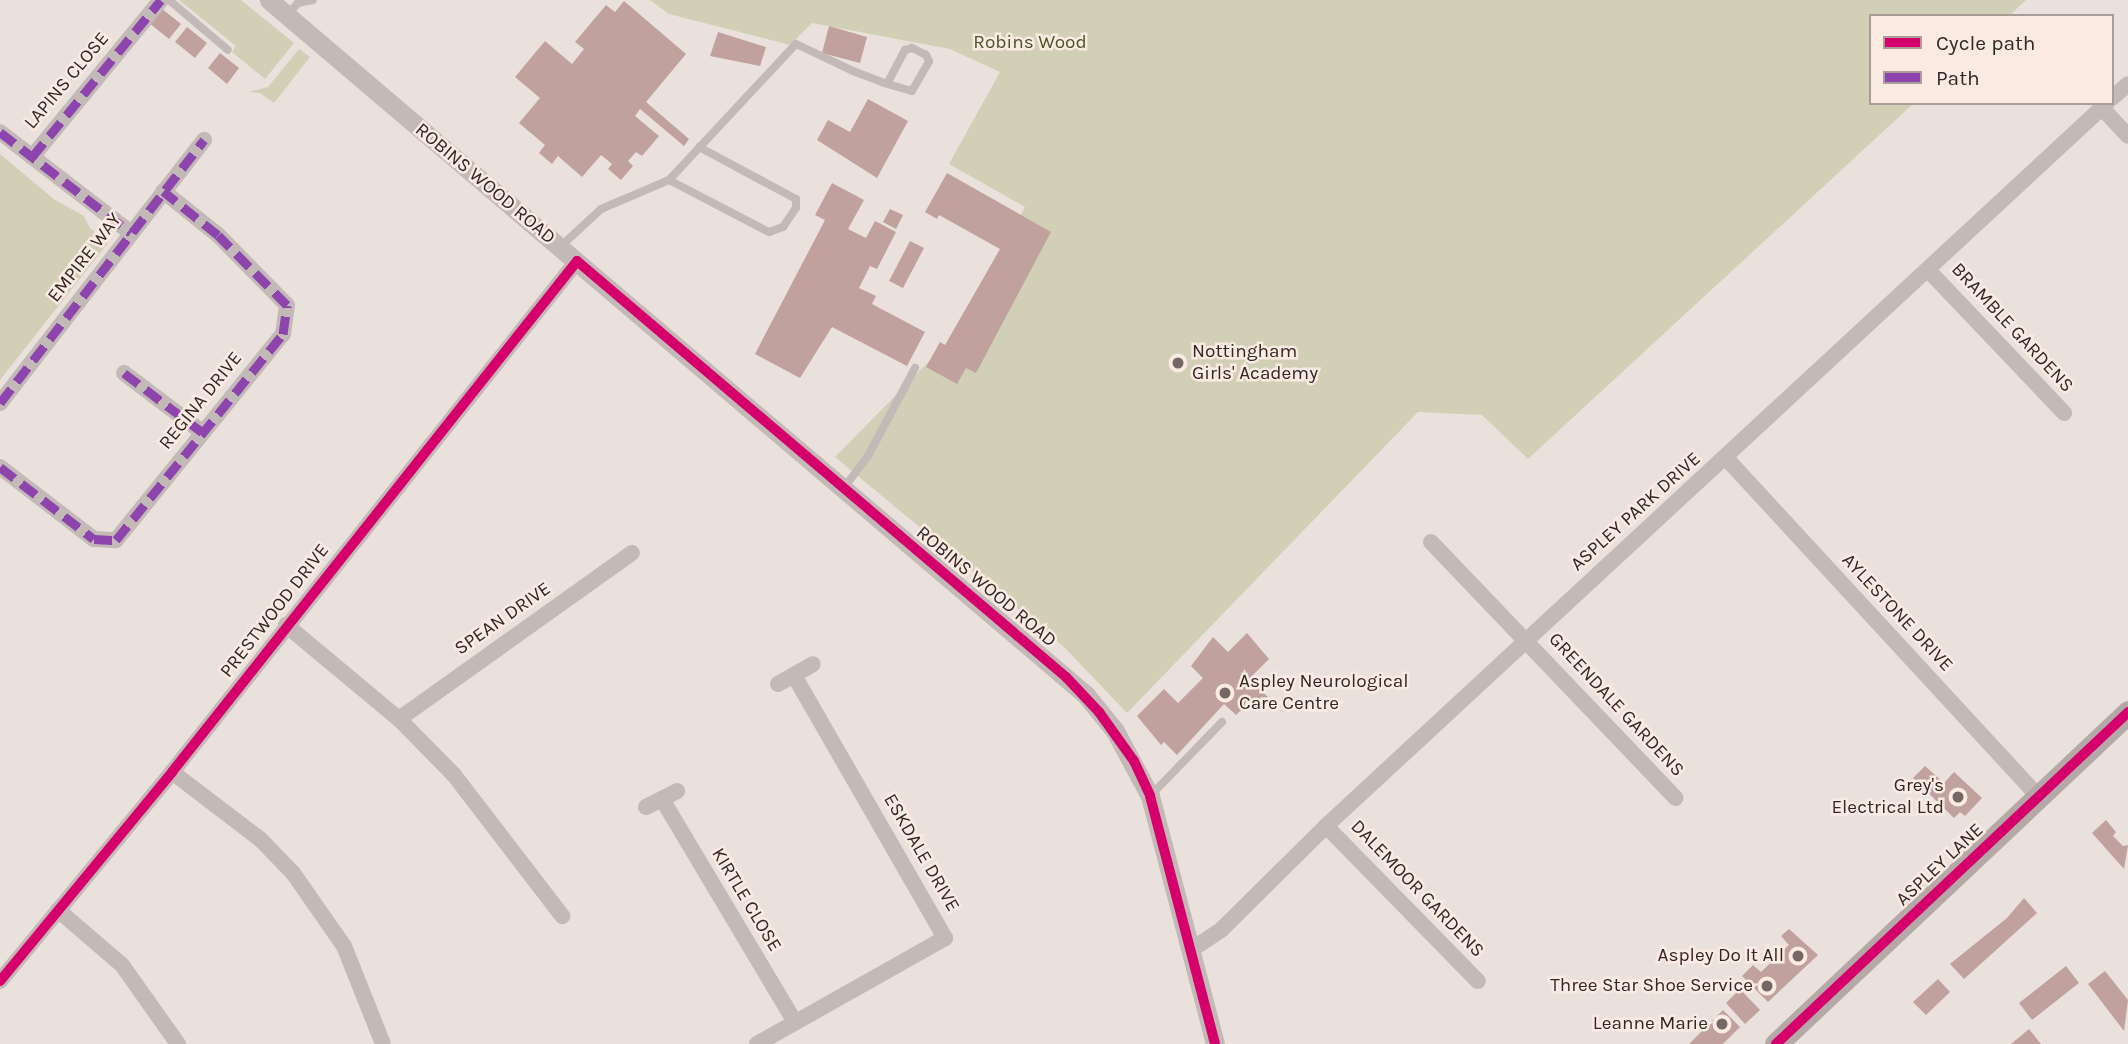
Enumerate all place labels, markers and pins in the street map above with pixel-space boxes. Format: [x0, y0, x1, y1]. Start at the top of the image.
place label: Nottingham Girls' Academy [1192, 341, 1318, 385]
marker: Nottingham Girls' Academy [1170, 355, 1186, 371]
place label: Aspley Neurological Care Centre [1239, 671, 1409, 715]
marker: Aspley Neurological Care Centre [1217, 685, 1233, 701]
place label: Grey's Electrical Ltd [1831, 775, 1944, 819]
marker: Grey's Electrical Ltd [1950, 789, 1966, 805]
place label: Aspley Do It All [1658, 945, 1784, 967]
marker: Aspley Do It All [1790, 948, 1806, 964]
place label: Three Star Shoe Service [1550, 975, 1753, 997]
marker: Three Star Shoe Service [1759, 978, 1775, 994]
place label: Leanne Marie [1593, 1013, 1708, 1035]
marker: Leanne Marie [1714, 1016, 1730, 1032]

